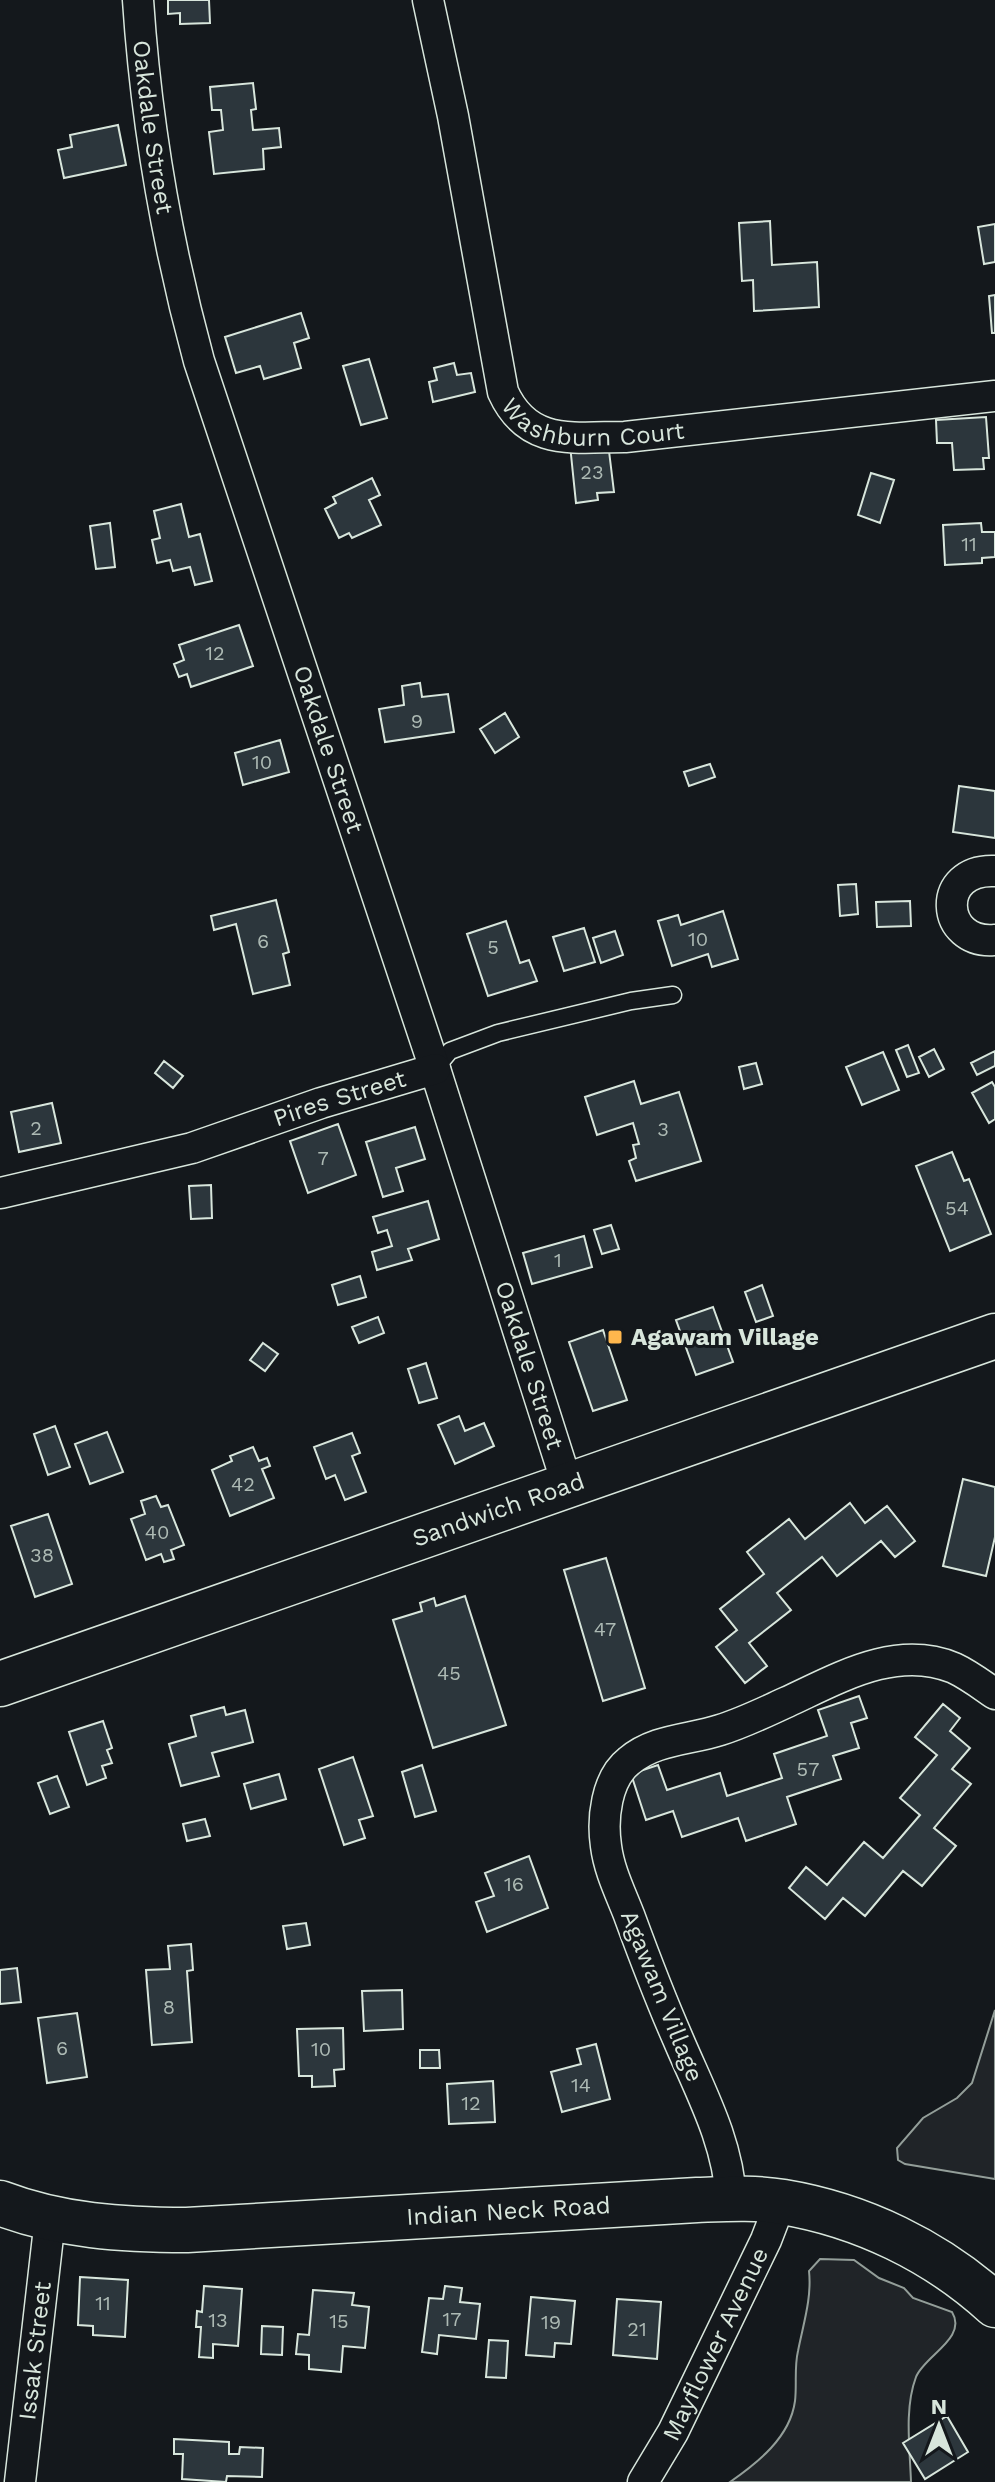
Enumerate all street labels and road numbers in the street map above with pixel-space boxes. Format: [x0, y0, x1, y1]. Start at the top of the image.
street label: Oakdale Street [127, 39, 179, 216]
street label: Washburn Court [495, 392, 686, 452]
street label: Oakdale Street [287, 662, 369, 837]
street label: Pires Street [270, 1064, 409, 1133]
street label: Oakdale Street [489, 1278, 569, 1453]
street label: Sandwich Road [409, 1467, 588, 1553]
street label: Agawam Village [615, 1906, 709, 2086]
street label: Indian Neck Road [405, 2191, 611, 2231]
street label: Mayflower Avenue [657, 2243, 774, 2445]
street label: Issak Street [13, 2280, 57, 2422]

